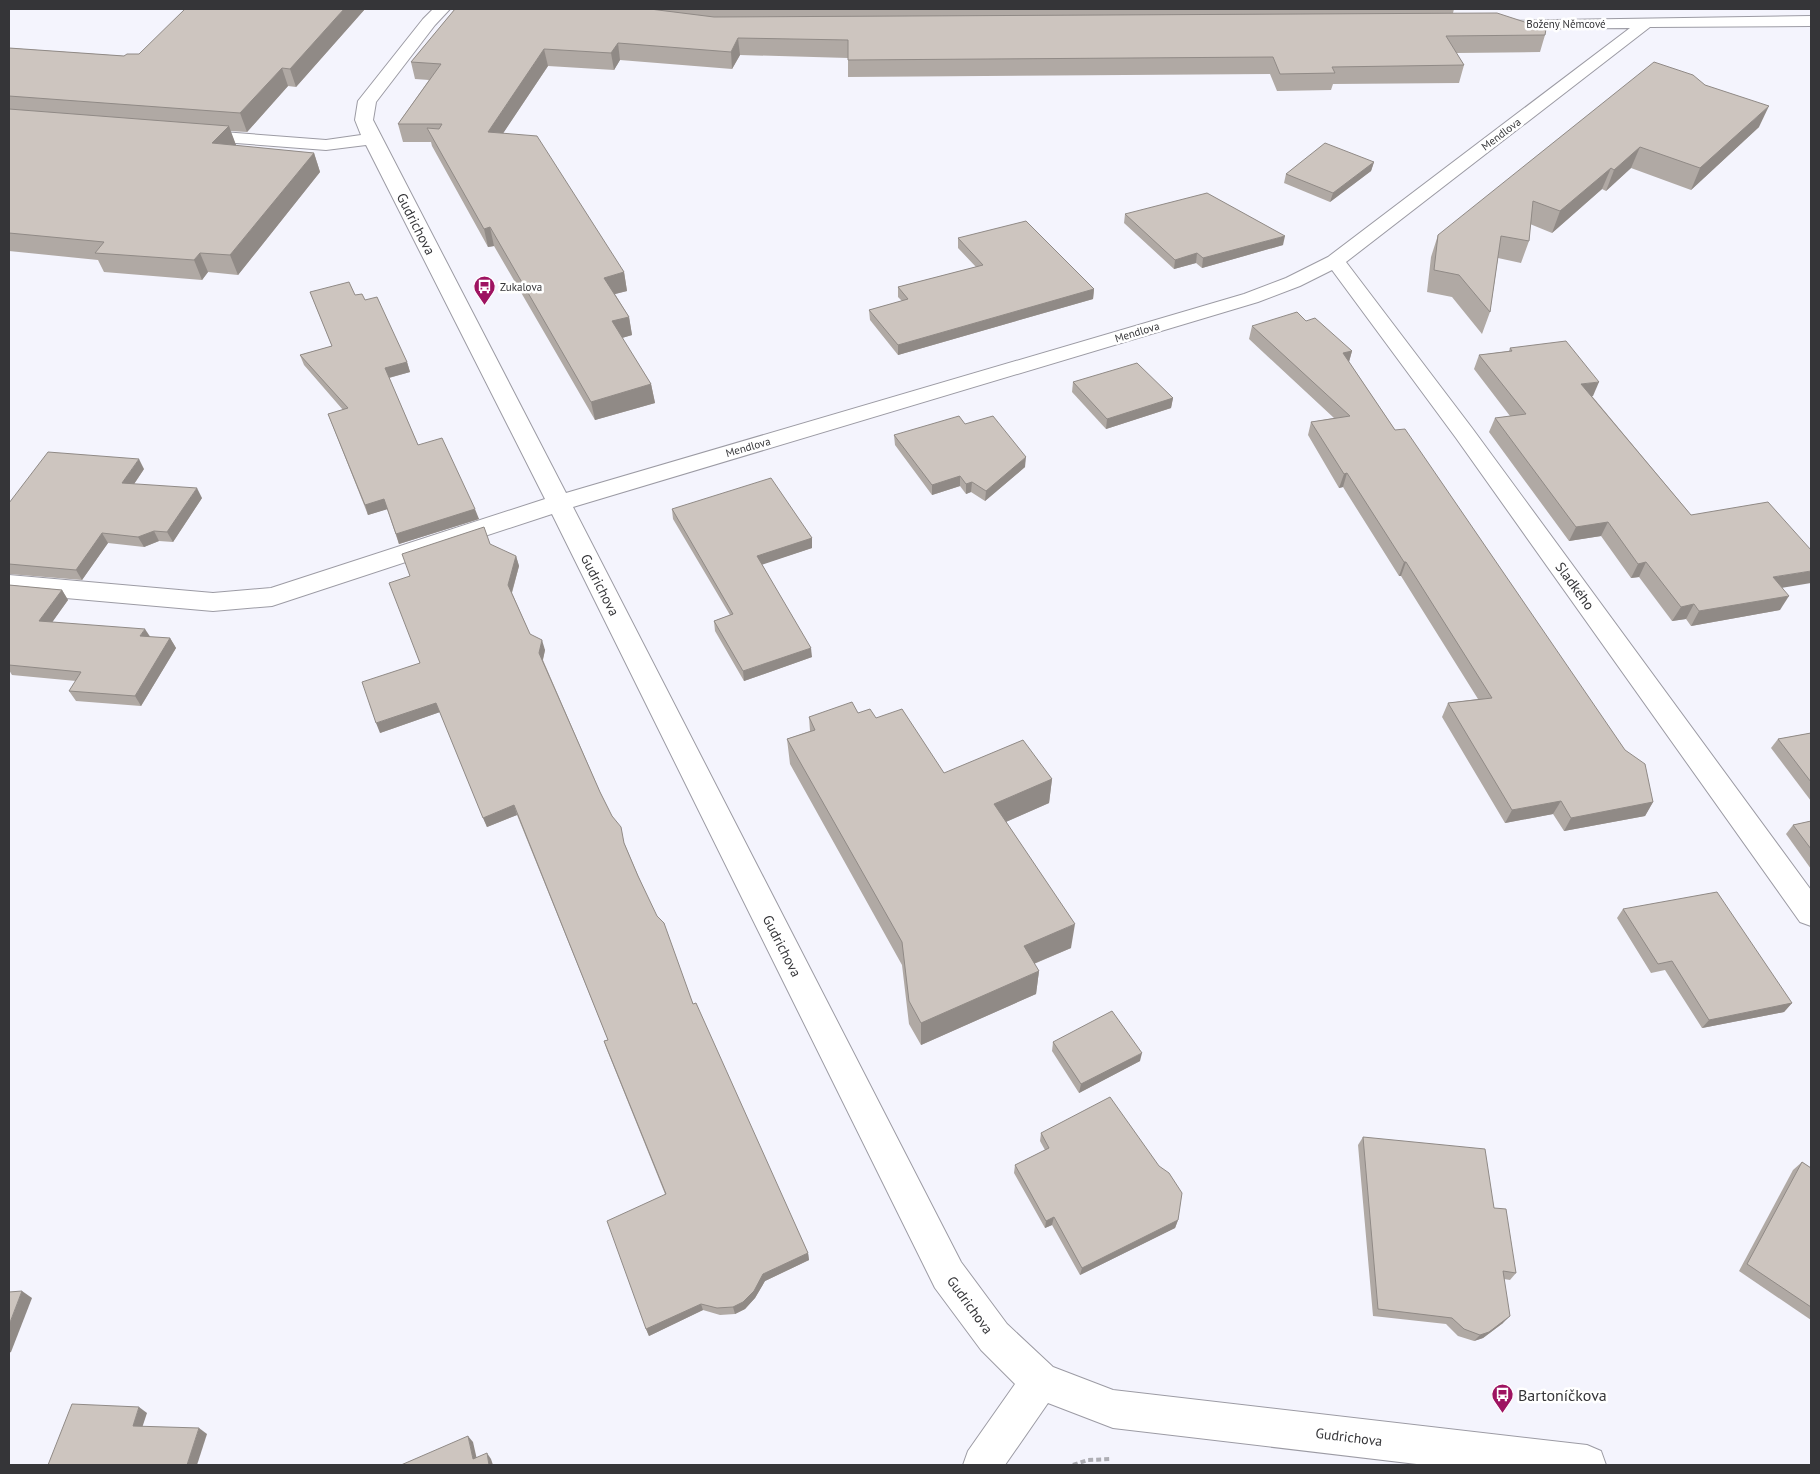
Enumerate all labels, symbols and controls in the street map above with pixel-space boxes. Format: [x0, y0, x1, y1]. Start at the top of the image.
street label: Boženy Němcové [1526, 17, 1606, 31]
street label: Mendlova [1478, 115, 1524, 153]
street label: Gudrichova [393, 190, 439, 258]
bus stop icon: Zukalova [472, 275, 496, 306]
place label: Zukalova [500, 280, 542, 294]
street label: Mendlova [1113, 319, 1161, 345]
street label: Mendlova [724, 434, 772, 460]
street label: Gudrichova [577, 551, 623, 619]
street label: Sladkého [1552, 559, 1598, 613]
street label: Gudrichova [759, 912, 805, 980]
street label: Gudrichova [943, 1273, 997, 1337]
bus stop icon: Bartoníčkova [1490, 1383, 1514, 1414]
place label: Bartoníčkova [1518, 1385, 1607, 1405]
street label: Gudrichova [1315, 1424, 1383, 1450]

